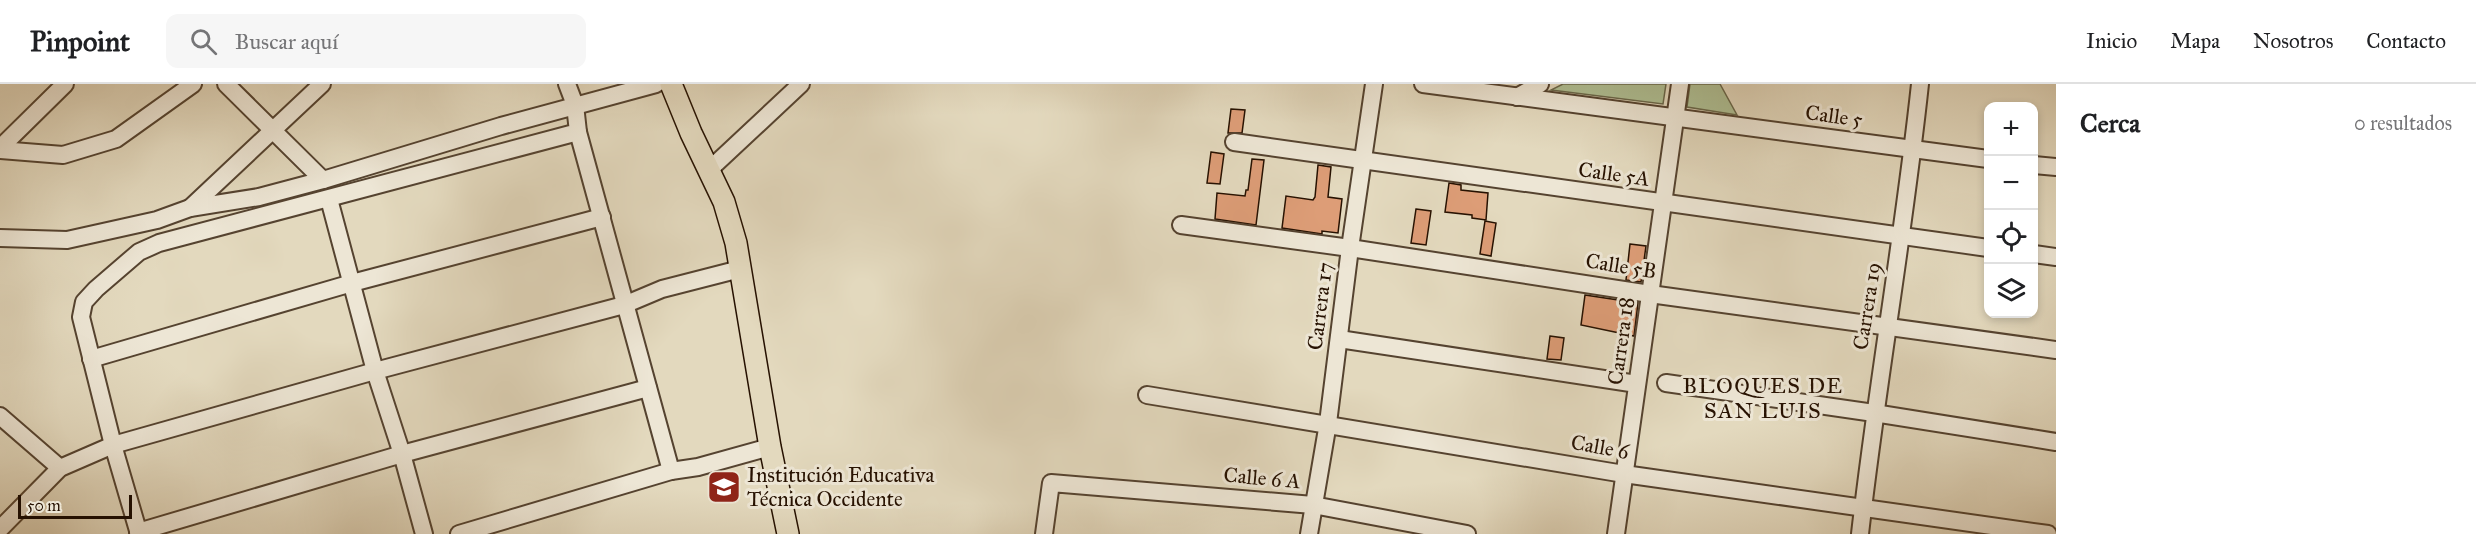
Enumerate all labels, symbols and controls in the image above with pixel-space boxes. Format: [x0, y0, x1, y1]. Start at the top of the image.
search box [166, 14, 586, 68]
text: Pinpoint [30, 24, 130, 59]
icon: search [187, 25, 220, 58]
text: Buscar aquí [235, 28, 338, 55]
text: Inicio [2086, 28, 2137, 54]
text: Mapa [2170, 28, 2220, 54]
text: Nosotros [2253, 28, 2333, 54]
text: Contacto [2366, 28, 2446, 54]
street label: Calle 5 [1804, 99, 1865, 133]
map controls [1984, 102, 2038, 318]
button: + [1984, 102, 2038, 156]
text: Cerca [2080, 107, 2140, 139]
text: 0 resultados [2354, 111, 2452, 135]
street label: Calle 5A [1577, 156, 1651, 192]
button: − [1984, 156, 2038, 210]
button: locate [1984, 210, 2038, 264]
street label: Calle 5B [1584, 248, 1658, 284]
street label: Carrera 19 [1847, 260, 1887, 352]
street label: Carrera 17 [1302, 261, 1338, 351]
button: layers [1984, 264, 2038, 318]
street label: Carrera 18 [1602, 295, 1640, 387]
district label: BLOQUES DE SAN LUIS [1682, 372, 1844, 424]
street label: Calle 6 [1569, 429, 1632, 465]
place label: Institución Educativa Técnica Occidente [747, 462, 934, 512]
street label: Calle 6 A [1222, 462, 1302, 494]
school or university icon: Institución Educativa Técnica Occidente [706, 469, 742, 505]
scale bar [18, 492, 132, 520]
text: 50 m [27, 496, 61, 515]

